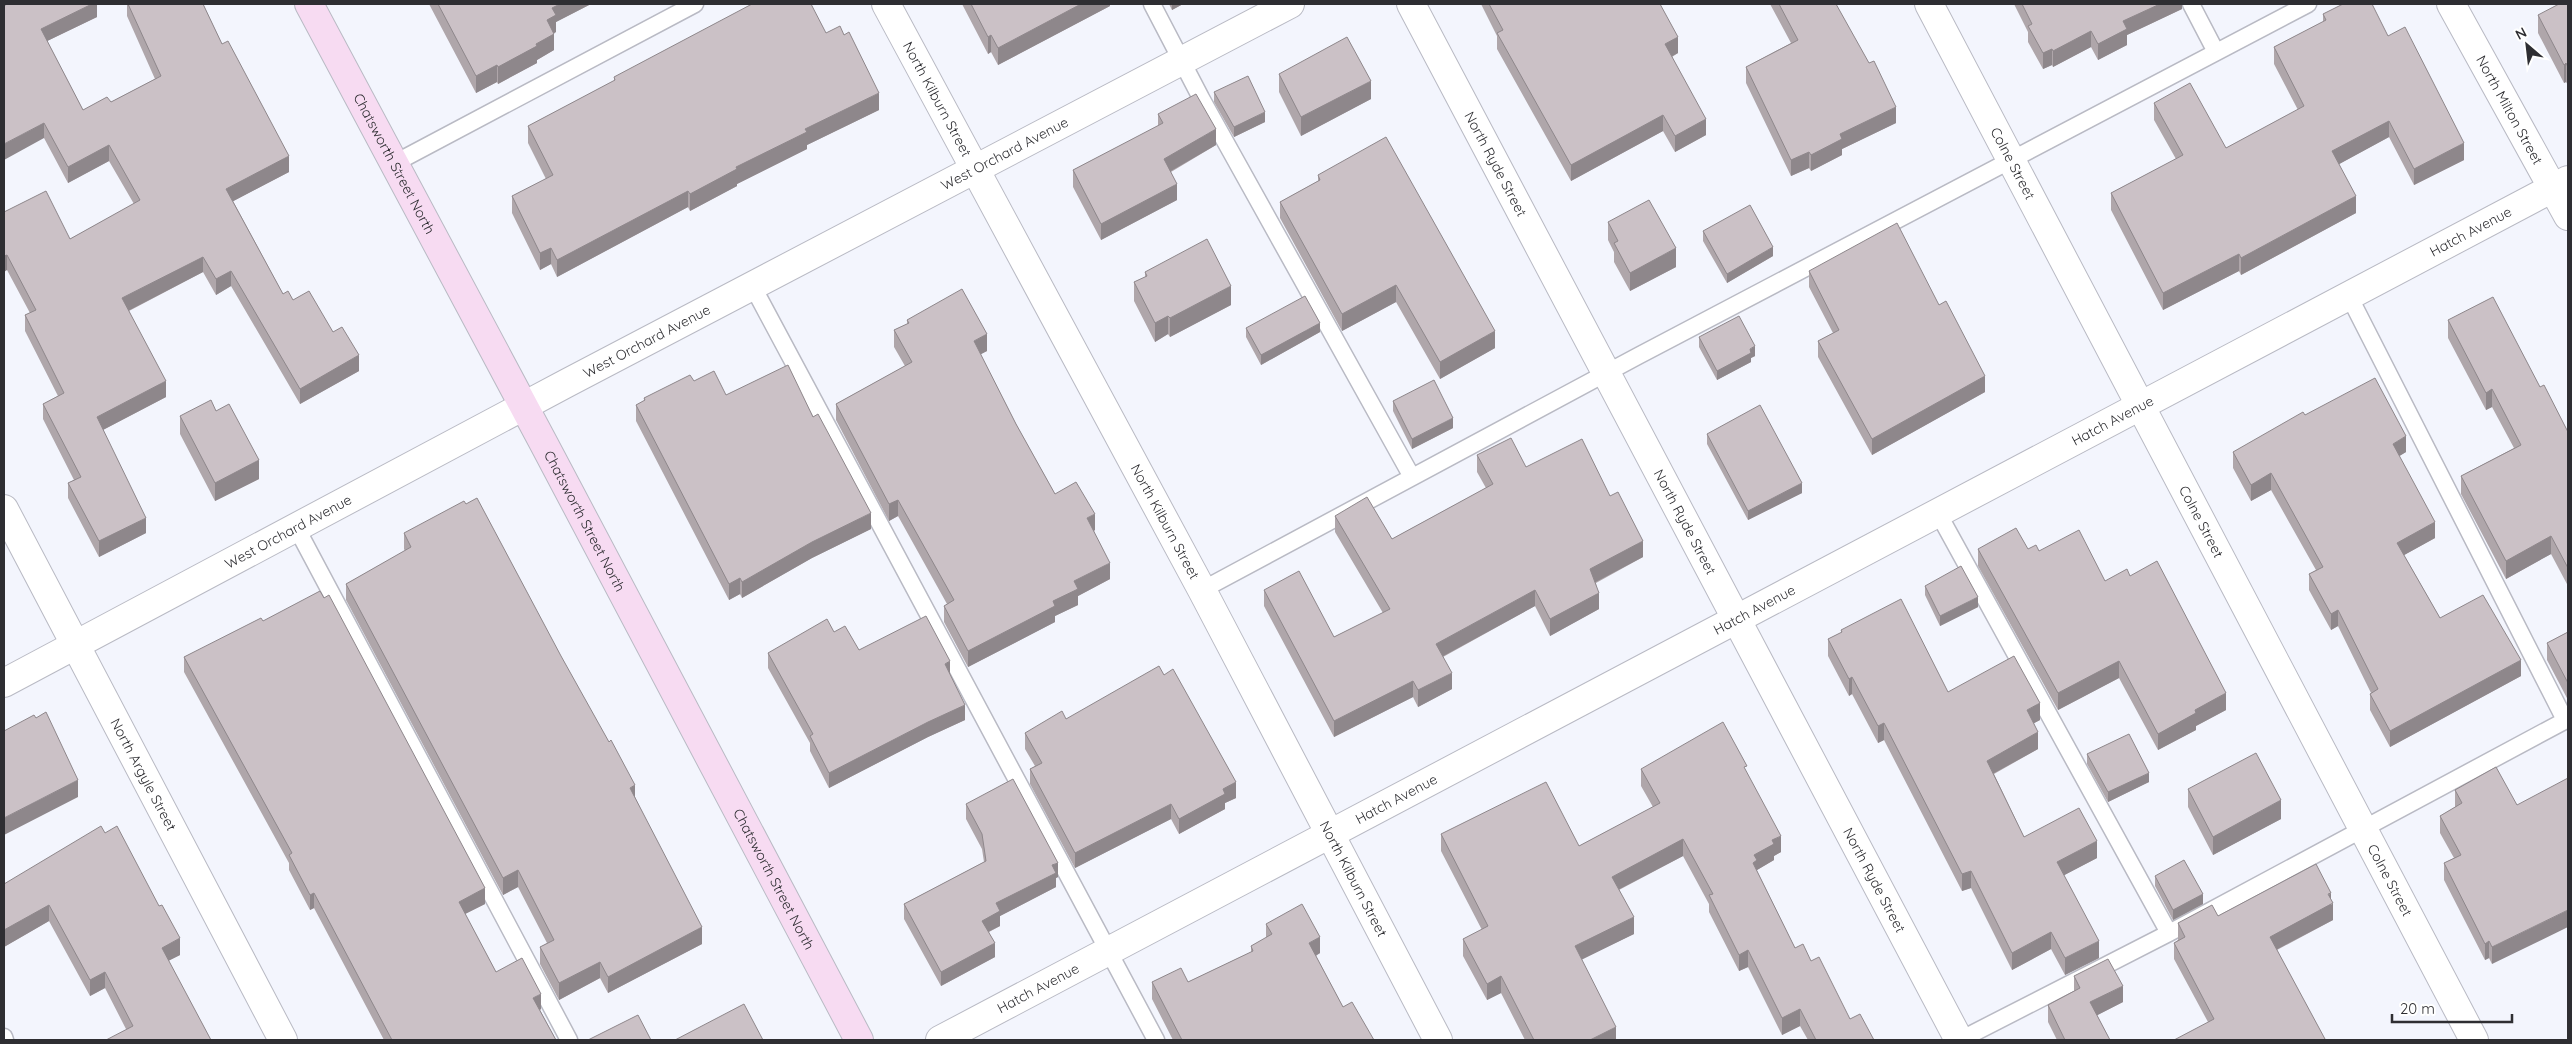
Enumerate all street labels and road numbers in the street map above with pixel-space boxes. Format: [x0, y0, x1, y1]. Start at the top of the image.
street label: North Kilburn Street [899, 38, 976, 160]
street label: North Milton Street [2472, 52, 2547, 168]
street label: Chatsworth Street North [349, 90, 439, 237]
street label: North Ryde Street [1460, 108, 1531, 220]
street label: West Orchard Avenue [938, 113, 1071, 194]
street label: Colne Street [1986, 124, 2039, 203]
street label: Hatch Avenue [2426, 202, 2515, 261]
street label: West Orchard Avenue [580, 300, 714, 382]
street label: Hatch Avenue [2068, 392, 2157, 450]
street label: Chatsworth Street North [540, 447, 629, 595]
street label: North Kilburn Street [1127, 461, 1204, 583]
street label: North Ryde Street [1650, 466, 1720, 578]
street label: Colne Street [2175, 483, 2228, 561]
street label: West Orchard Avenue [222, 490, 355, 573]
street label: Hatch Avenue [1710, 581, 1799, 639]
street label: North Argyle Street [107, 715, 181, 834]
street label: Hatch Avenue [1352, 770, 1440, 828]
street label: Chatsworth Street North [729, 806, 819, 953]
street label: North Kilburn Street [1316, 818, 1391, 940]
street label: North Ryde Street [1839, 824, 1910, 936]
street label: Colne Street [2364, 841, 2416, 920]
street label: Hatch Avenue [994, 959, 1082, 1017]

